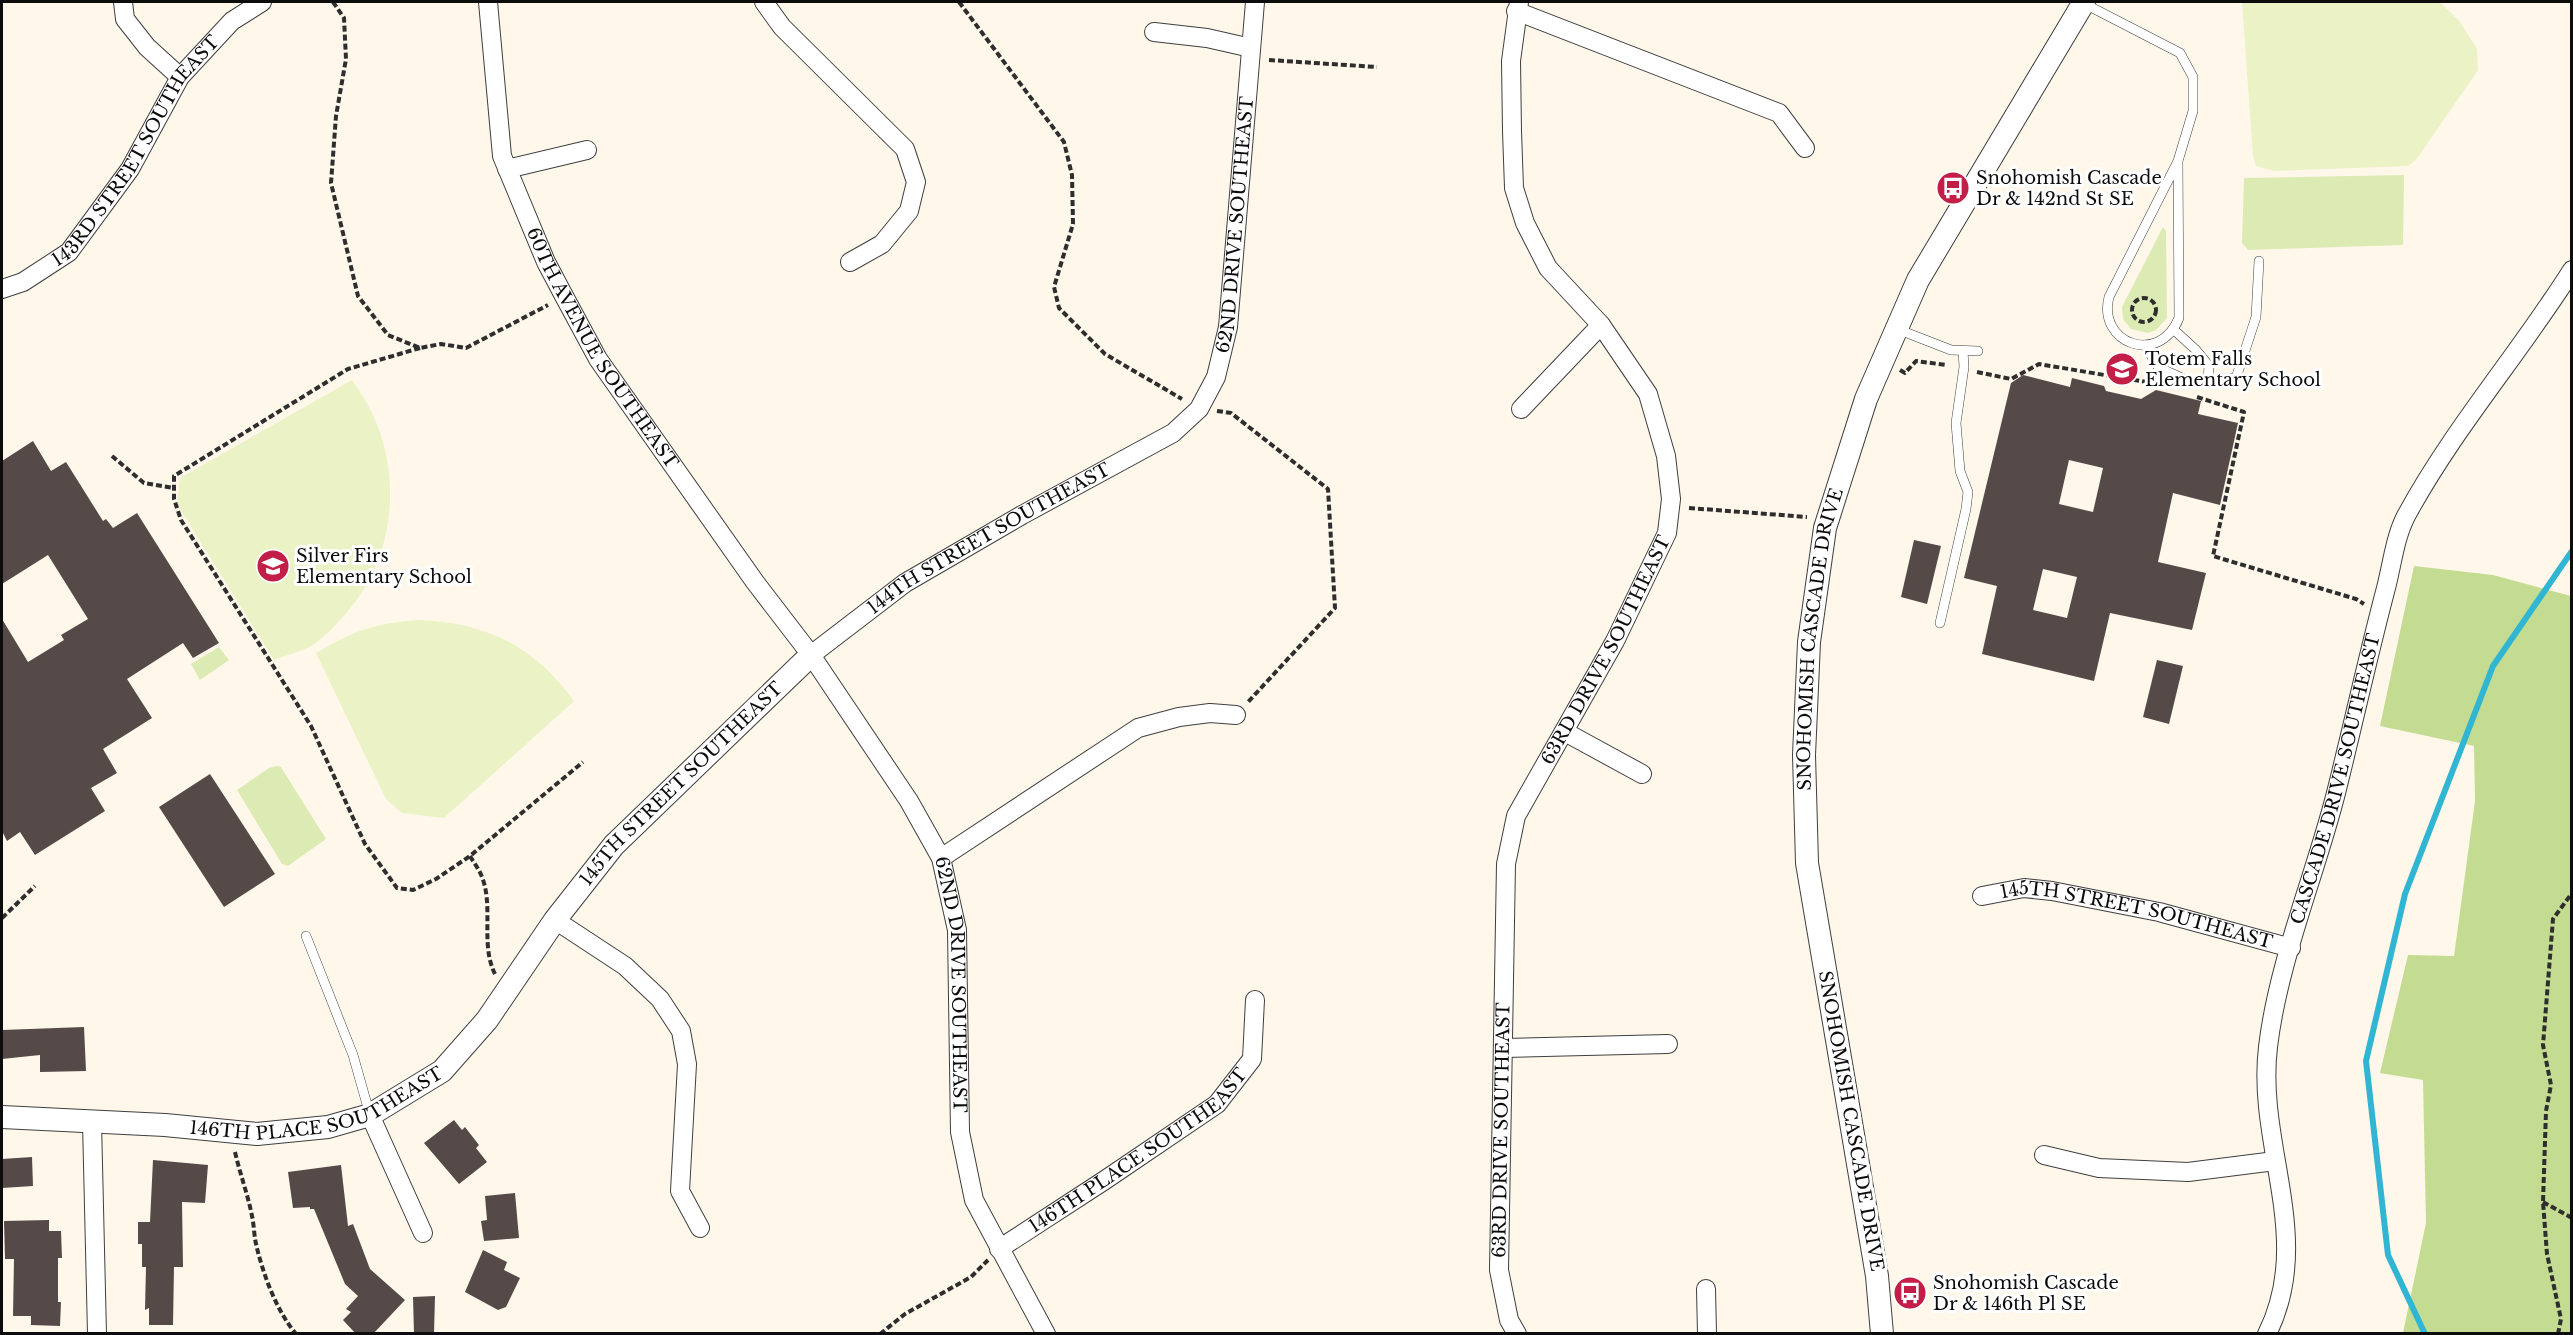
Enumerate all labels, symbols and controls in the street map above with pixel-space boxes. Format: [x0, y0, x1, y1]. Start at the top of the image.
street label: 143RD STREET SOUTHEAST [48, 31, 224, 271]
street label: 62ND DRIVE SOUTHEAST [1211, 95, 1258, 355]
place label: Snohomish Cascade Dr & 142nd St SE [1976, 167, 2162, 210]
bus stop icon: Snohomish Cascade Dr & 142nd St SE [1935, 170, 1971, 206]
street label: 60TH AVENUE SOUTHEAST [522, 224, 683, 473]
place label: Totem Falls Elementary School [2145, 348, 2321, 391]
school or university icon: Totem Falls Elementary School [2104, 351, 2140, 387]
street label: 144TH STREET SOUTHEAST [863, 458, 1114, 619]
street label: SNOHOMISH CASCADE DRIVE [1793, 485, 1848, 791]
street label: 63RD DRIVE SOUTHEAST [1536, 532, 1675, 768]
place label: Silver Firs Elementary School [296, 545, 472, 588]
school or university icon: Silver Firs Elementary School [255, 548, 291, 584]
street label: CASCADE DRIVE SOUTHEAST [2286, 631, 2385, 927]
street label: 145TH STREET SOUTHEAST [575, 677, 787, 890]
street label: 62ND DRIVE SOUTHEAST [930, 854, 971, 1113]
street label: 145TH STREET SOUTHEAST [1998, 876, 2276, 954]
street label: SNOHOMISH CASCADE DRIVE [1814, 969, 1888, 1273]
street label: 63RD DRIVE SOUTHEAST [1488, 1002, 1515, 1258]
street label: 146TH PLACE SOUTHEAST [189, 1062, 447, 1145]
street label: 146TH PLACE SOUTHEAST [1025, 1063, 1252, 1238]
place label: Snohomish Cascade Dr & 146th Pl SE [1933, 1272, 2119, 1315]
bus stop icon: Snohomish Cascade Dr & 146th Pl SE [1892, 1275, 1928, 1311]

